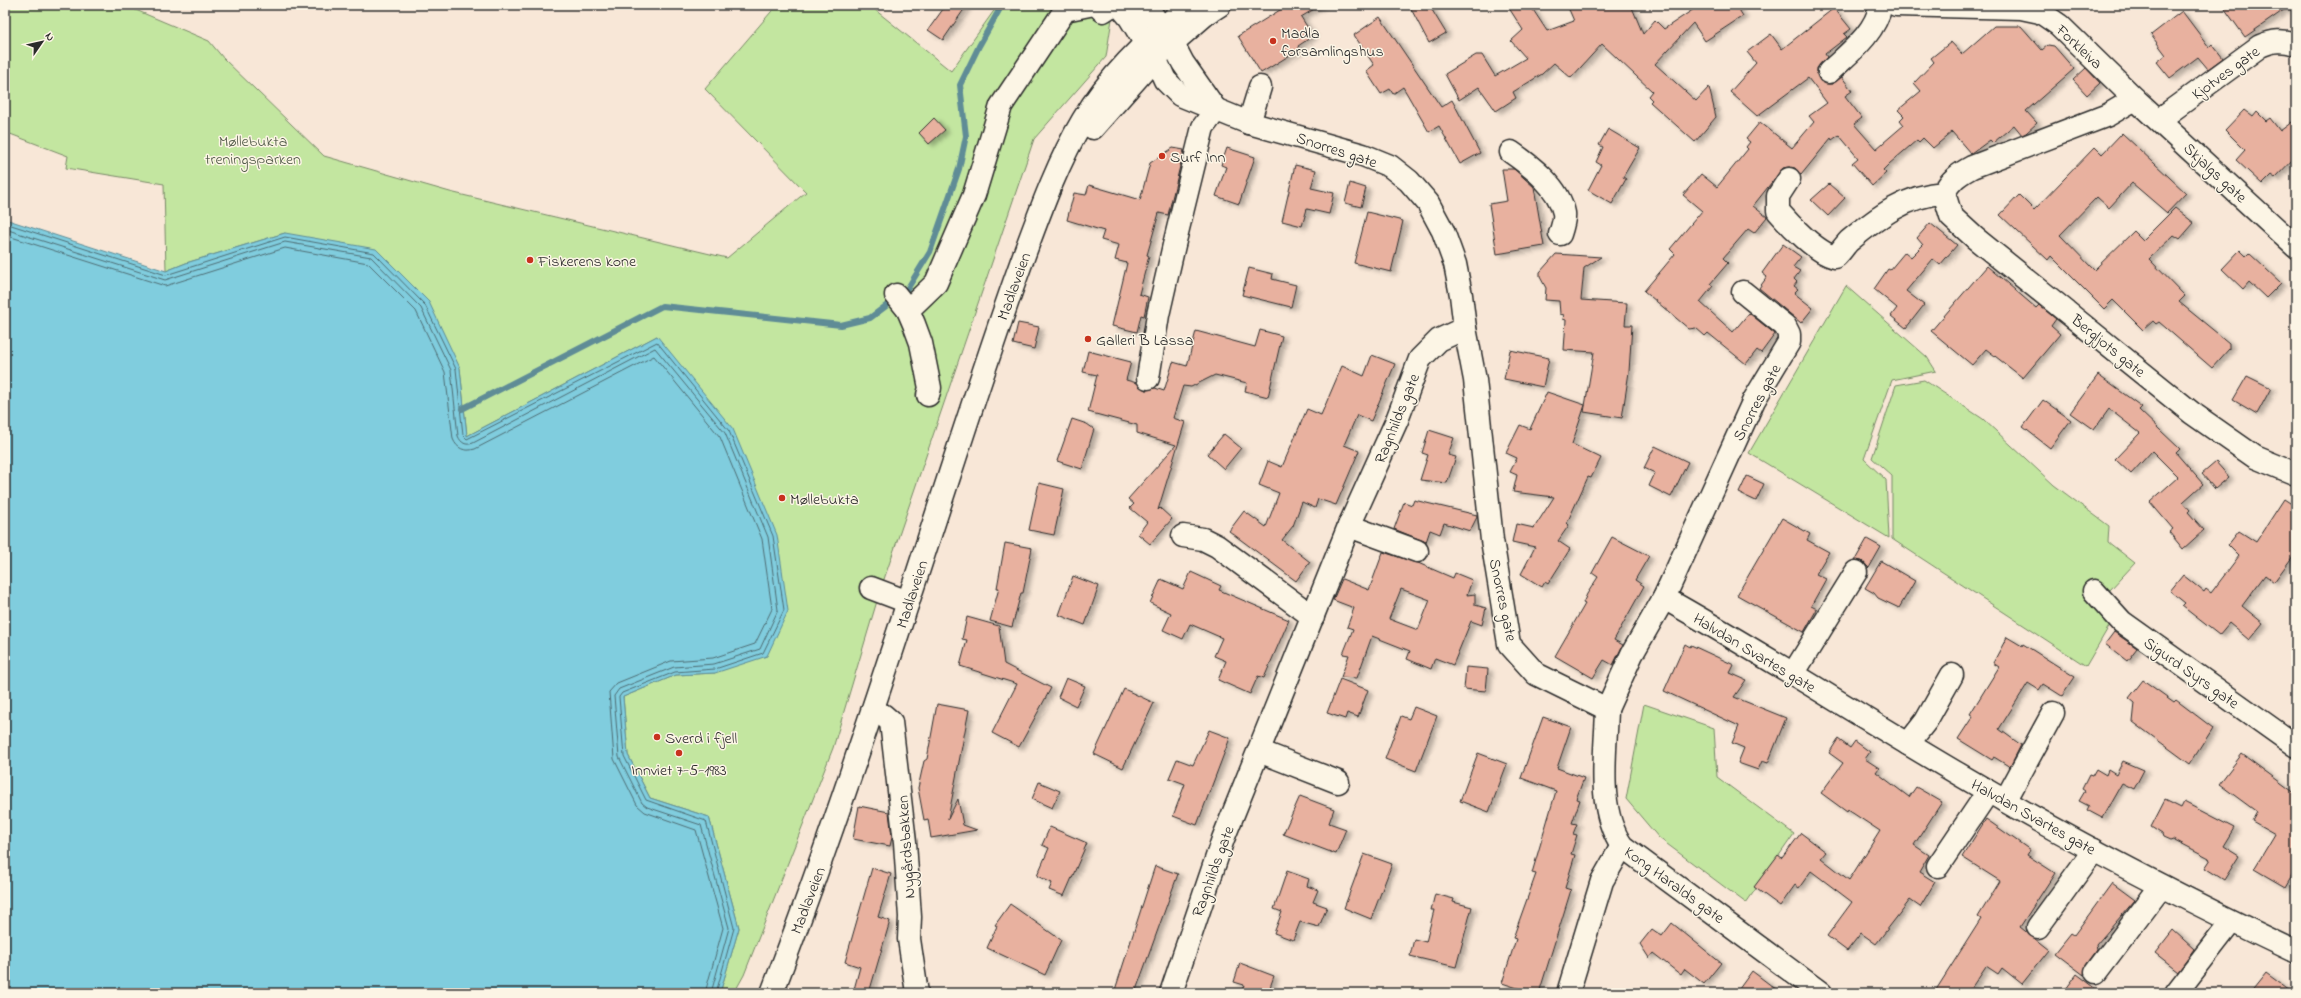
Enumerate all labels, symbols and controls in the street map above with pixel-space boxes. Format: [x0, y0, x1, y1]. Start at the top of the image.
street label: Forkleiva [2049, 19, 2108, 76]
north arrow [22, 22, 62, 62]
place label: Madla forsamlingshus [1281, 22, 1384, 64]
text: N [41, 29, 58, 45]
marker: Madla forsamlingshus [1268, 36, 1278, 46]
street label: Kjotves gate [2187, 40, 2266, 107]
street label: Snorres gate [1293, 126, 1381, 176]
park label: Møllebukta treningsparken [205, 130, 301, 172]
street label: Skjalgs gate [2177, 138, 2253, 210]
place label: Surf Inn [1170, 146, 1225, 170]
marker: Surf Inn [1157, 151, 1167, 161]
street label: Madlaveien [992, 249, 1038, 324]
place label: Fiskerens kone [537, 250, 637, 274]
marker: Fiskerens kone [525, 255, 535, 265]
street label: Bergljots gate [2065, 308, 2151, 385]
place label: Galleri B Lassa [1096, 329, 1193, 353]
marker: Galleri B Lassa [1083, 334, 1093, 344]
street label: Snorres gate [1727, 359, 1788, 446]
street label: Ragnhilds gate [1369, 369, 1427, 467]
place label: Møllebukta [790, 488, 859, 512]
marker: Møllebukta [777, 493, 787, 503]
street label: Madlaveien [891, 557, 935, 632]
street label: Snorres gate [1482, 557, 1523, 645]
street label: Halvdan Svartes gate [1688, 608, 1821, 700]
street label: Sigurd Syrs gate [2138, 632, 2244, 716]
place label: Sverd i fjell [665, 727, 737, 751]
marker: Sverd i fjell [652, 732, 662, 742]
marker: Innviet 7-5-1983 [674, 748, 684, 758]
place label: Innviet 7-5-1983 [631, 759, 727, 783]
street label: Halvdan Svartes gate [1966, 773, 2101, 862]
street label: Nygårdsbakken [891, 794, 923, 899]
street label: Ragnhilds gate [1186, 822, 1242, 921]
street label: Kong Haralds gate [1619, 841, 1730, 931]
street label: Madlaveien [785, 863, 833, 938]

